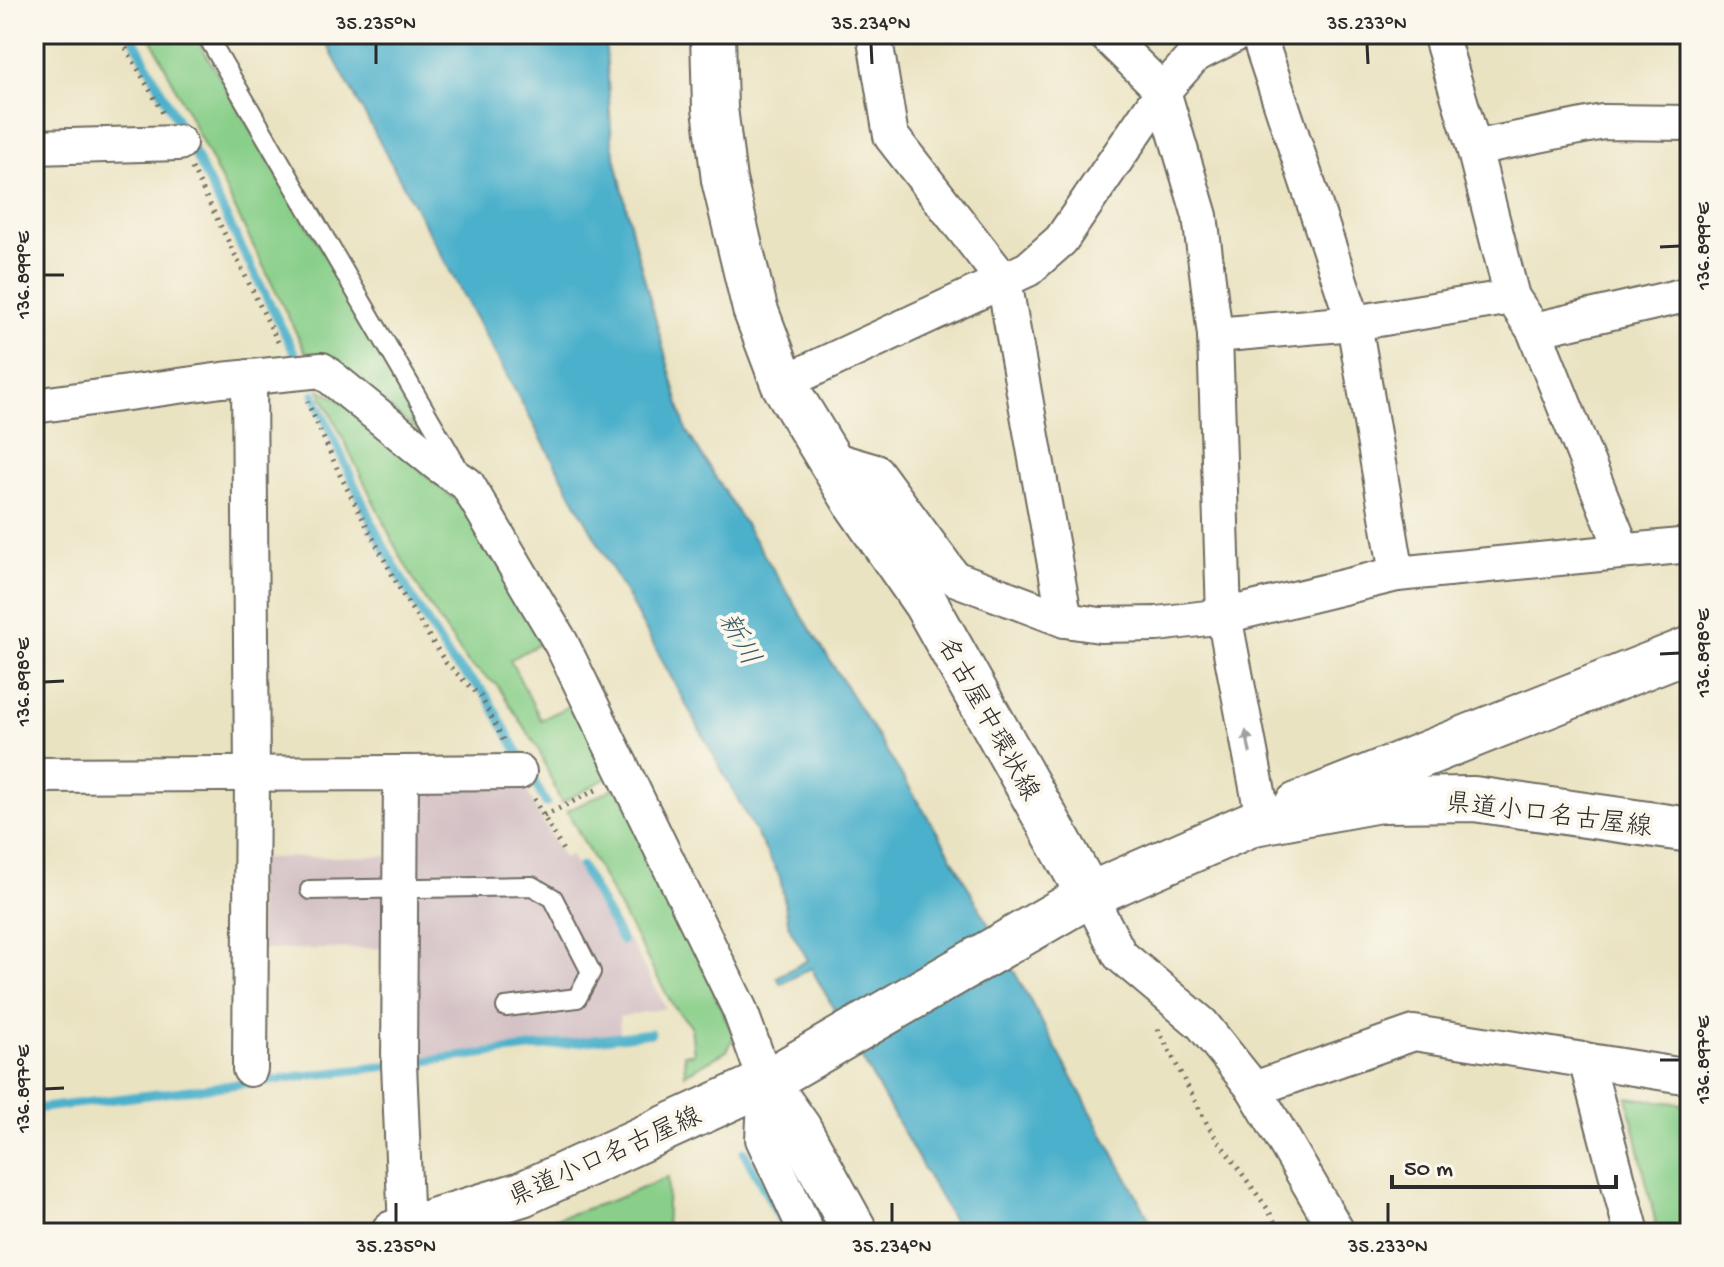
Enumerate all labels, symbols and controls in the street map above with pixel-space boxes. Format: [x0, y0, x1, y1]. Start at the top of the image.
text: 35.235°N [335, 14, 416, 37]
text: 35.234°N [831, 14, 910, 37]
text: 35.233°N [1326, 14, 1407, 37]
text: 136.899°E [1694, 201, 1717, 291]
text: 136.899°E [14, 230, 37, 320]
text: 136.898°E [1694, 607, 1717, 698]
water label: 新川 [709, 608, 765, 673]
street label: 名古屋中環状線 [928, 632, 1045, 807]
text: 136.898°E [14, 636, 37, 727]
one-way arrow [1242, 729, 1254, 754]
street label: 県道小口名古屋線 [1443, 788, 1654, 846]
text: 136.897°E [1694, 1015, 1717, 1105]
text: 136.897°E [14, 1044, 37, 1134]
street label: 県道小口名古屋線 [504, 1102, 707, 1216]
scale bar [1392, 1139, 1616, 1189]
text: 50 m [1404, 1156, 1453, 1185]
text: 35.235°N [355, 1237, 436, 1260]
text: 35.234°N [852, 1237, 931, 1260]
text: 35.233°N [1347, 1237, 1428, 1260]

